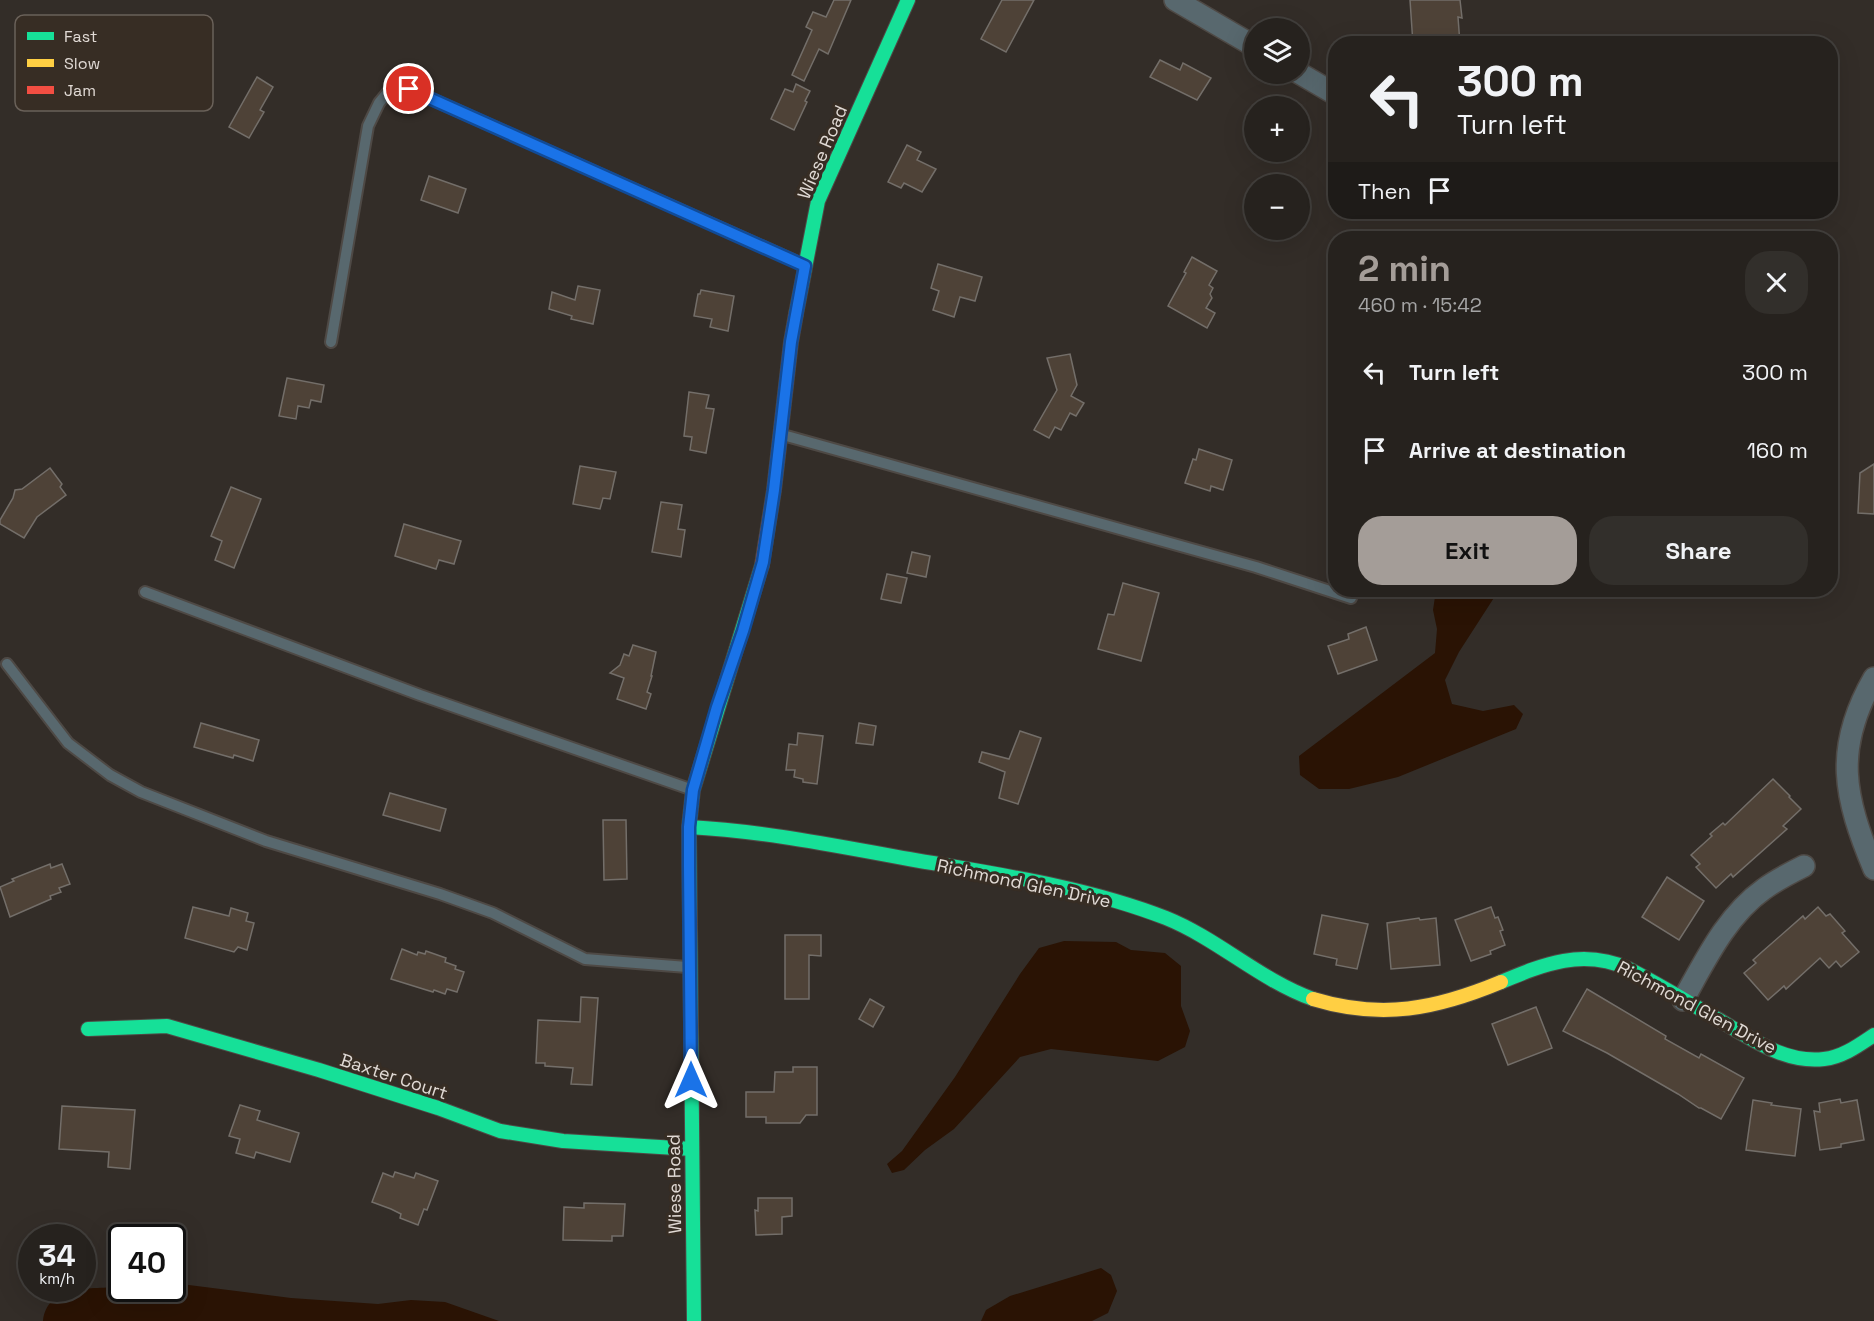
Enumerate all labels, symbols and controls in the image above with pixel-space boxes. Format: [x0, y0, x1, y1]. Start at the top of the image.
legend [15, 15, 213, 111]
map controls [1244, 18, 1310, 240]
button: layers [1244, 18, 1310, 84]
text: Fast [64, 26, 97, 47]
text: Slow [64, 53, 100, 74]
text: 300 m [1457, 55, 1584, 108]
icon: left [1358, 60, 1436, 138]
pin [383, 63, 434, 114]
icon: arrive [392, 72, 425, 105]
text: Jam [64, 80, 96, 101]
button: + [1244, 96, 1310, 162]
street label: Wiese Road [792, 102, 852, 202]
text: Turn left [1457, 107, 1567, 142]
button: − [1244, 174, 1310, 240]
icon: arrive [1423, 174, 1456, 207]
text: Then [1358, 177, 1411, 205]
text: 2 min [1358, 246, 1451, 292]
button: close [1745, 251, 1808, 314]
text: 460 m · 15:42 [1358, 292, 1482, 318]
icon: left [1358, 356, 1391, 389]
text: Turn left [1409, 358, 1499, 386]
text: 300 m [1742, 358, 1808, 386]
icon: arrive [1358, 434, 1391, 467]
text: Arrive at destination [1409, 436, 1626, 464]
text: 160 m [1747, 436, 1808, 464]
button: Exit [1358, 516, 1577, 585]
button: Share [1589, 516, 1808, 585]
street label: Richmond Glen Drive [935, 853, 1113, 913]
street label: Richmond Glen Drive [1613, 955, 1781, 1059]
street label: Baxter Court [337, 1048, 451, 1104]
position arrow [659, 1048, 723, 1112]
street label: Wiese Road [662, 1134, 686, 1234]
speed limit sign: 40 [108, 1224, 186, 1302]
text: 34 [38, 1236, 76, 1275]
text: km/h [39, 1269, 75, 1288]

